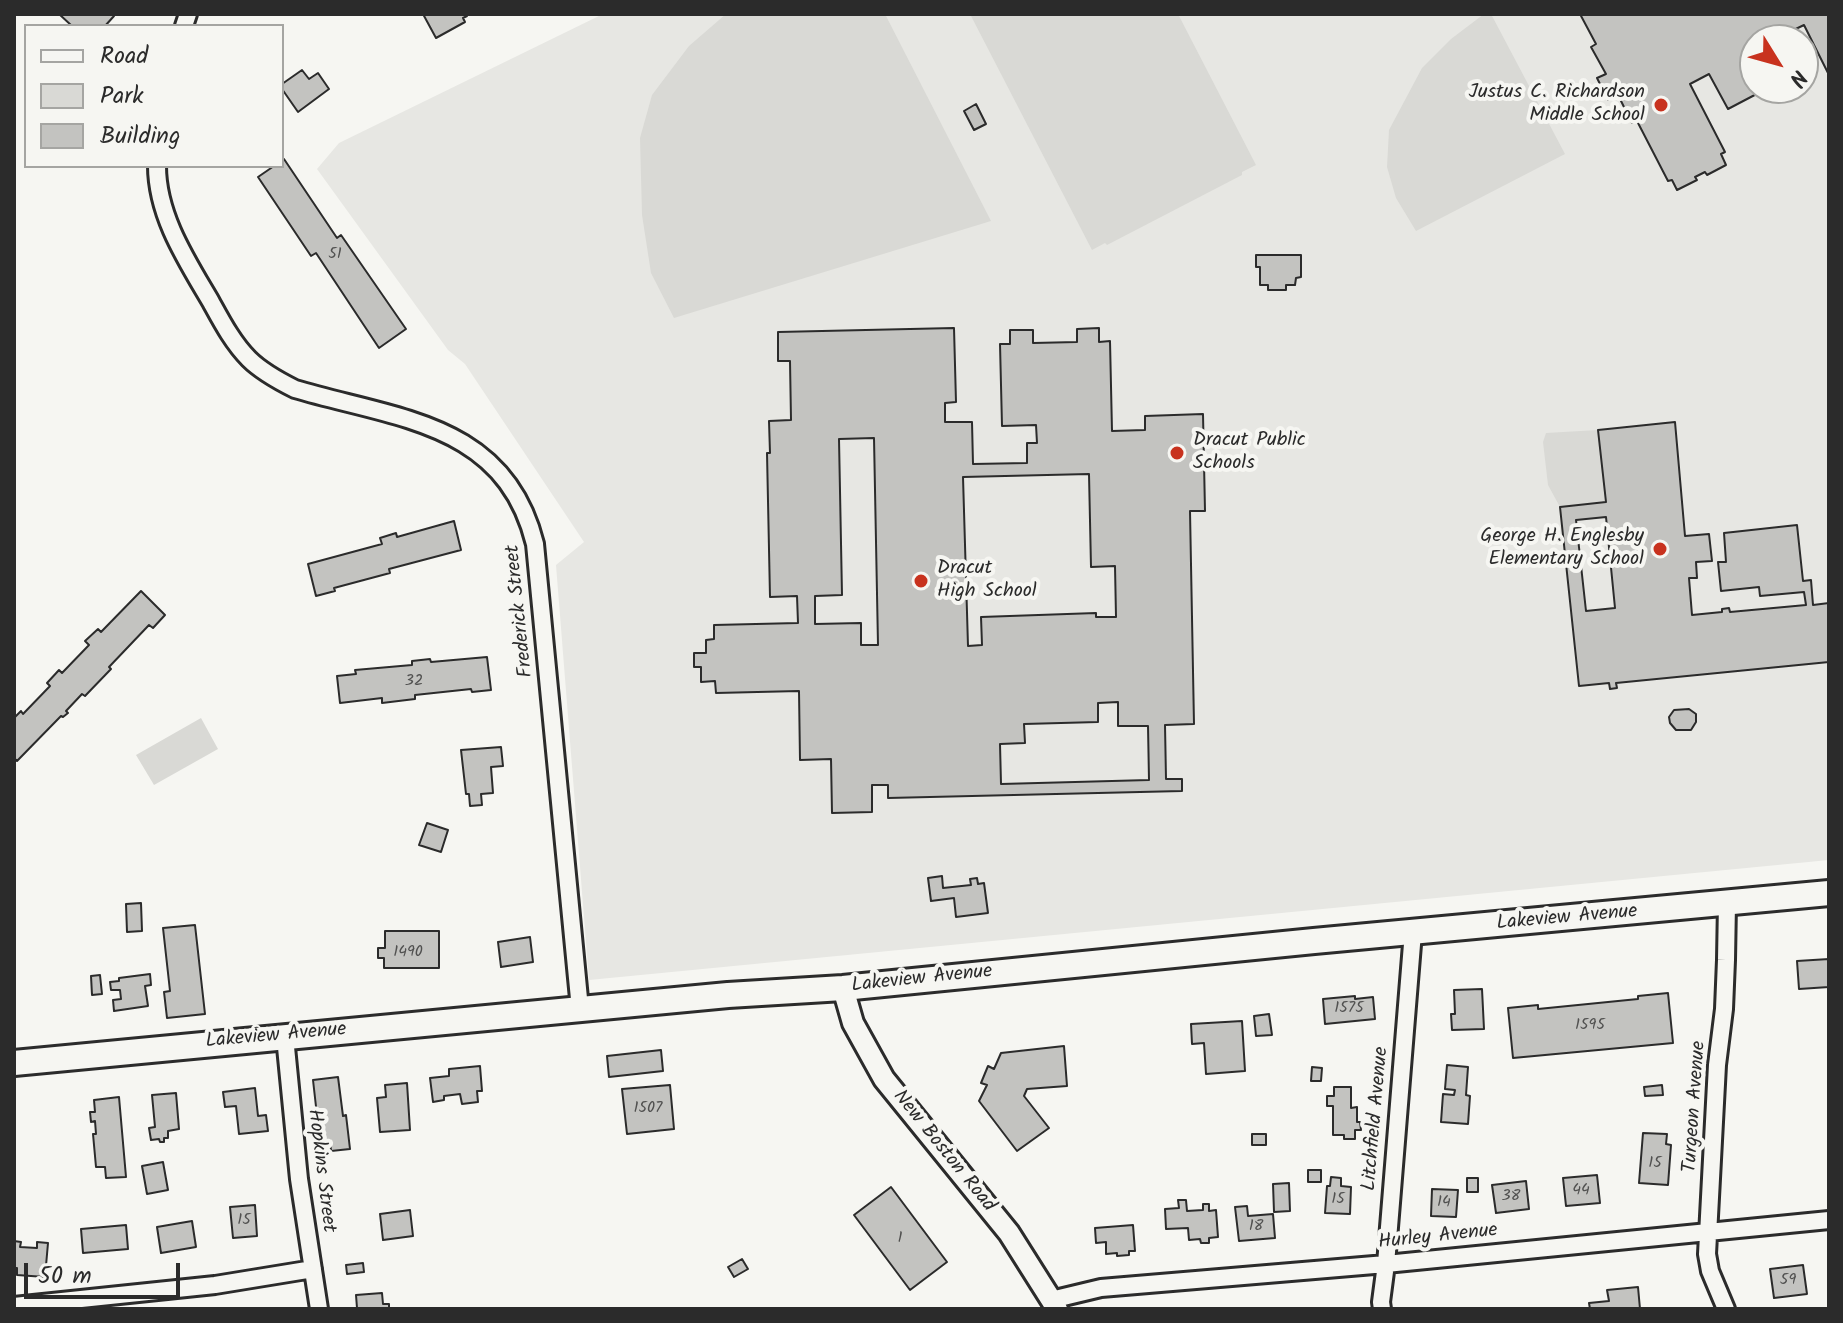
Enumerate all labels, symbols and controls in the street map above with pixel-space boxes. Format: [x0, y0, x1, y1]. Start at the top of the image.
legend [24, 24, 284, 168]
north arrow [1739, 24, 1819, 104]
text: Road [100, 37, 148, 76]
text: N [1779, 61, 1815, 94]
text: Park [100, 77, 144, 116]
place label: Justus C. Richardson Middle School [1469, 82, 1645, 129]
marker: Justus C. Richardson Middle School [1652, 96, 1670, 114]
text: Building [100, 117, 180, 156]
house number: 51 [328, 245, 342, 265]
place label: Dracut Public Schools [1193, 430, 1306, 477]
marker: Dracut Public Schools [1168, 444, 1186, 462]
place label: George H. Englesby Elementary School [1480, 526, 1644, 573]
marker: George H. Englesby Elementary School [1651, 540, 1669, 558]
street label: Frederick Street [502, 543, 540, 679]
place label: Dracut High School [937, 558, 1037, 605]
marker: Dracut High School [912, 572, 930, 590]
house number: 32 [405, 672, 423, 692]
street label: Lakeview Avenue [1496, 901, 1638, 937]
house number: 1490 [393, 943, 423, 963]
street label: Lakeview Avenue [851, 961, 993, 999]
house number: 1575 [1334, 999, 1364, 1019]
house number: 1595 [1575, 1016, 1605, 1036]
street label: Lakeview Avenue [205, 1019, 347, 1055]
street label: Turgeon Avenue [1679, 1040, 1713, 1174]
street label: Litchfield Avenue [1359, 1046, 1395, 1192]
street label: New Boston Road [887, 1086, 999, 1218]
house number: 1507 [634, 1099, 662, 1119]
street label: Hopkins Street [301, 1108, 339, 1234]
house number: 15 [1648, 1154, 1662, 1174]
house number: 44 [1572, 1181, 1590, 1201]
house number: 38 [1502, 1187, 1520, 1207]
house number: 15 [1331, 1190, 1345, 1210]
house number: 14 [1437, 1193, 1451, 1213]
house number: 15 [237, 1211, 251, 1231]
house number: 18 [1249, 1217, 1263, 1237]
street label: Hurley Avenue [1377, 1220, 1499, 1256]
house number: 1 [897, 1229, 903, 1249]
scale bar [28, 1247, 184, 1297]
text: 50 m [38, 1257, 92, 1296]
house number: 59 [1780, 1271, 1796, 1291]

